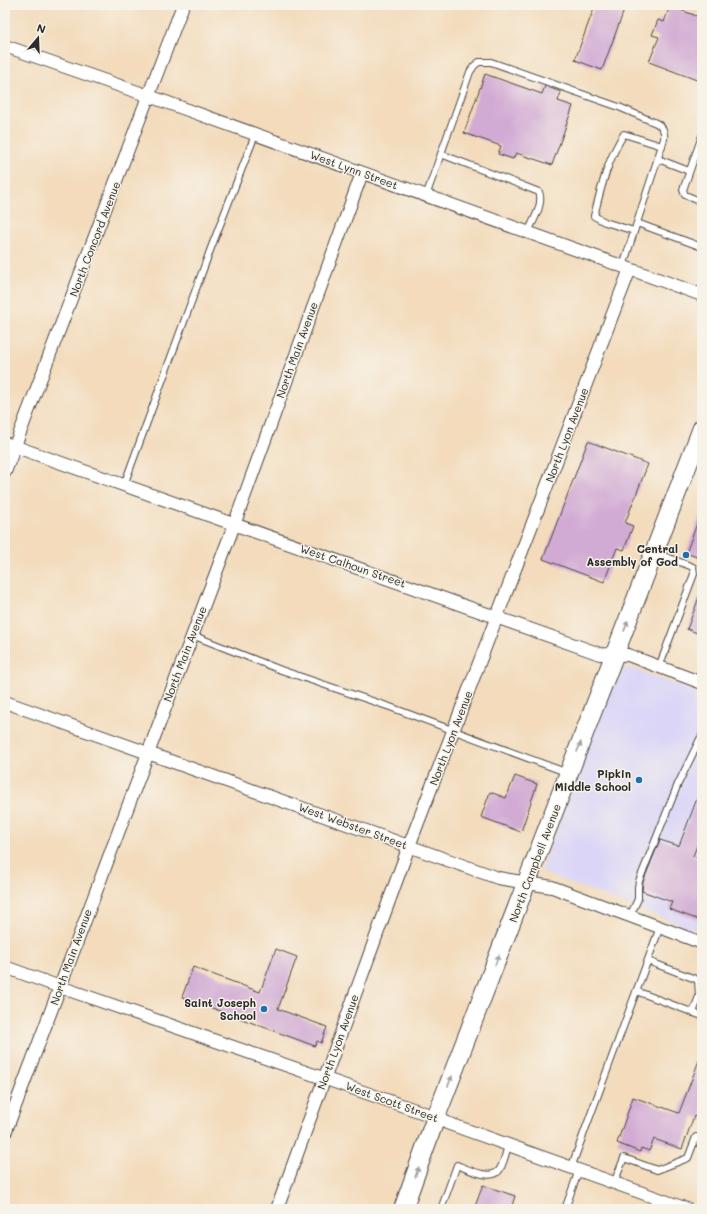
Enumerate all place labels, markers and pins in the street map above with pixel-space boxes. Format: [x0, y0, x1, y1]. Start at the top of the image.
place label: Central Assembly of God [587, 541, 678, 569]
marker: Central Assembly of God [681, 550, 691, 560]
place label: Pipkin Middle School [555, 766, 631, 794]
marker: Pipkin Middle School [634, 775, 644, 785]
place label: Saint Joseph School [184, 995, 256, 1023]
marker: Saint Joseph School [259, 1004, 269, 1014]

